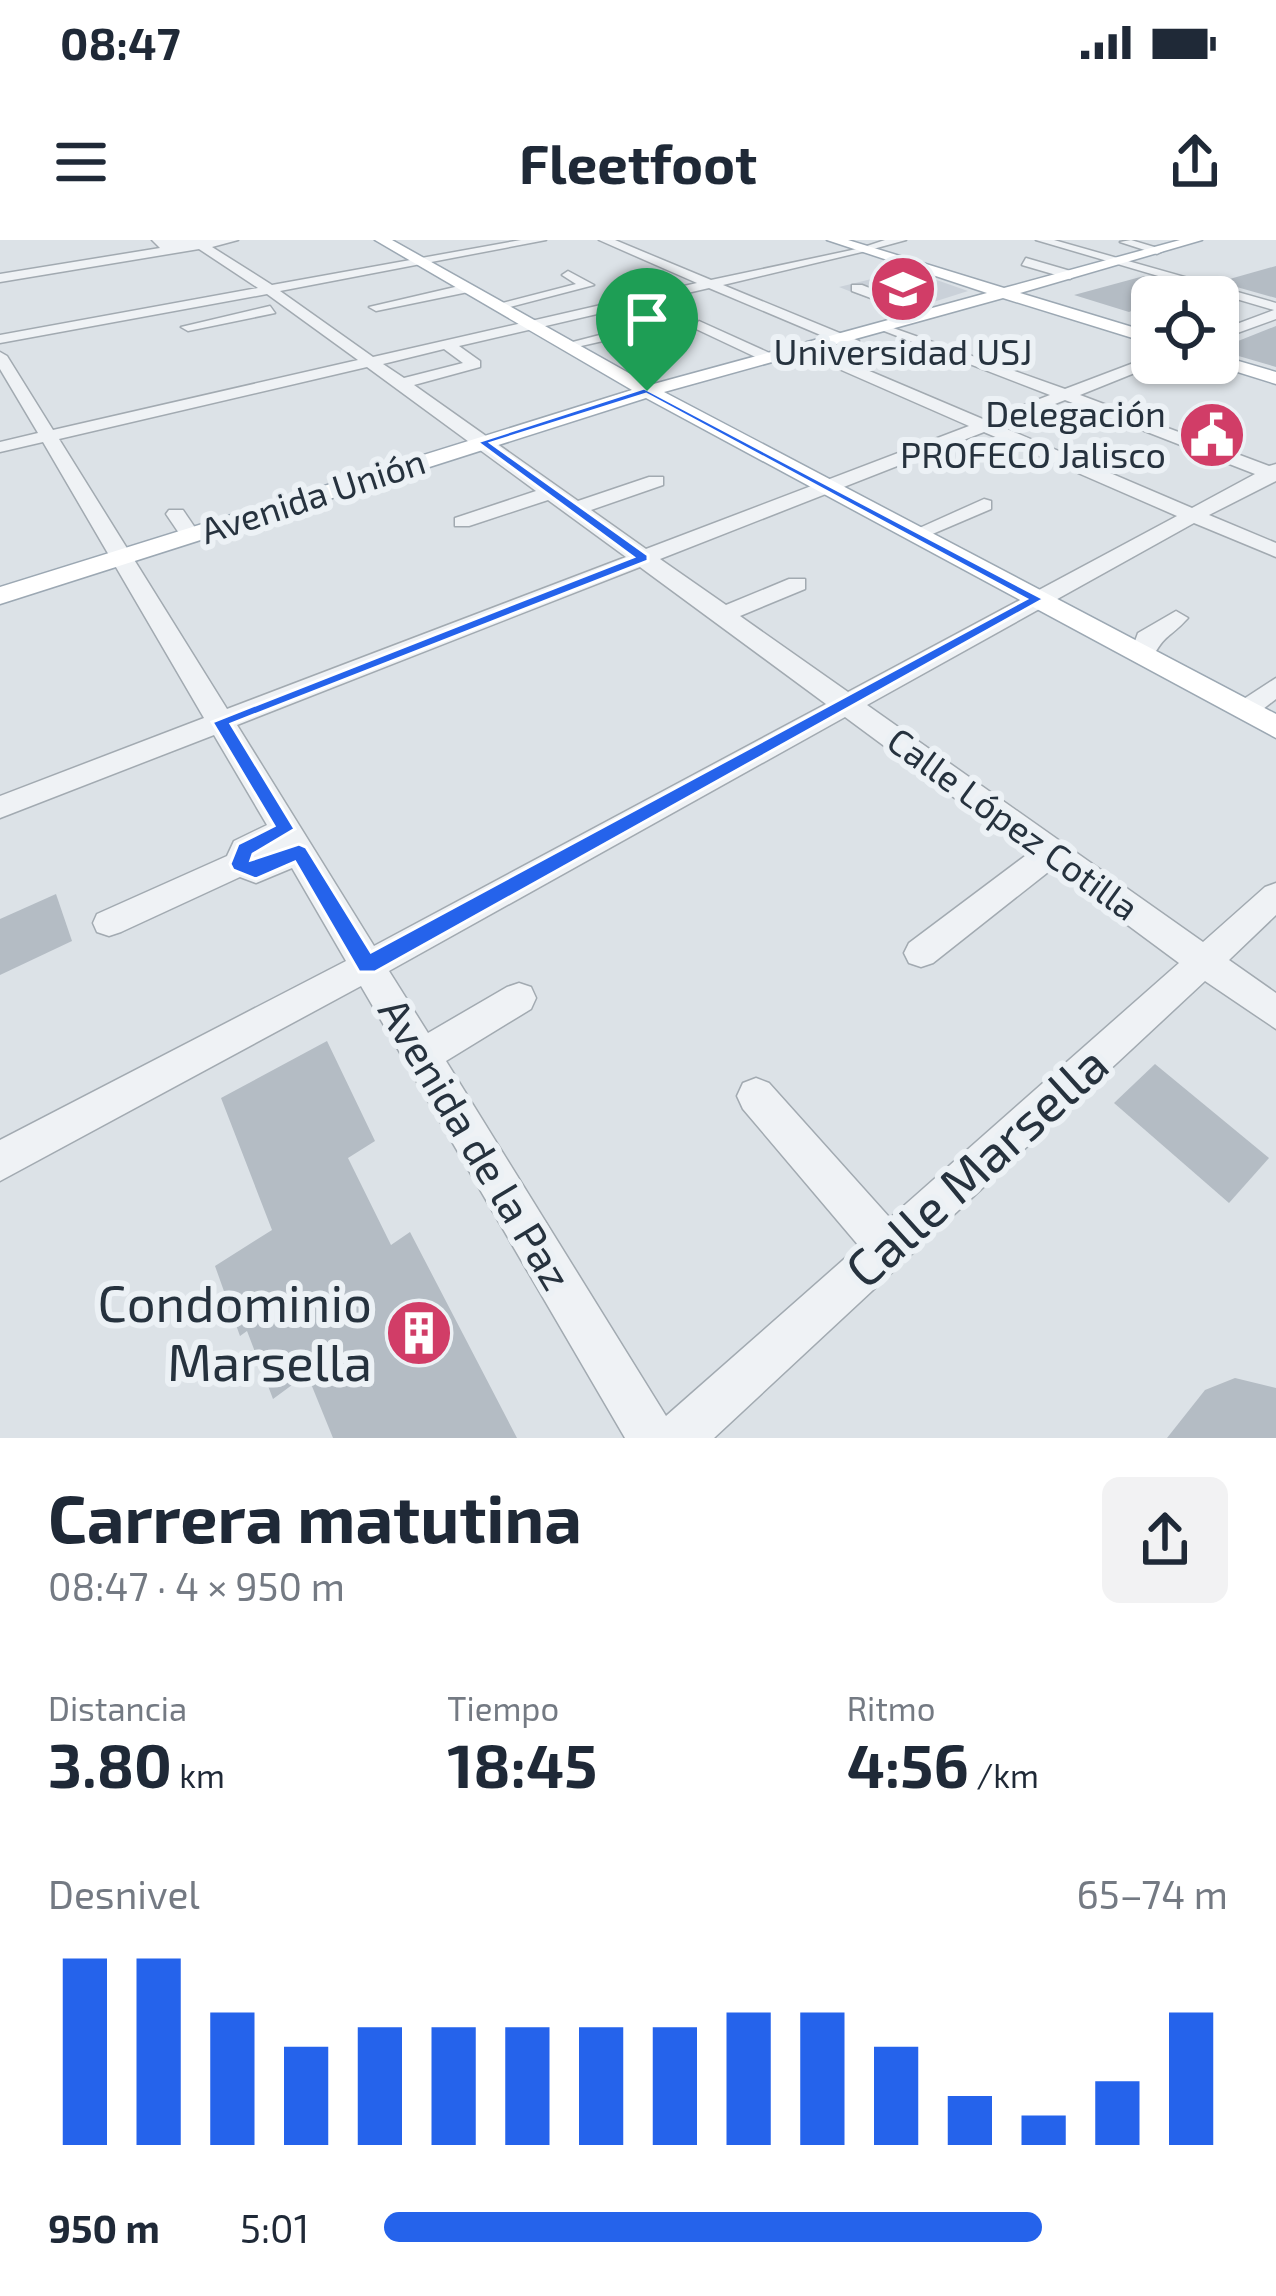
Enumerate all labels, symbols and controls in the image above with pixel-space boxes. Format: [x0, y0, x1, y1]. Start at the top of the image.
text: 08:47 [60, 15, 180, 69]
icon: menu [48, 129, 114, 195]
icon: share [1162, 129, 1228, 195]
text: Fleetfoot [519, 130, 757, 195]
school or university icon: Universidad USJ [868, 254, 938, 324]
pin [596, 268, 698, 391]
map controls [1131, 276, 1239, 384]
button: locate [1131, 276, 1239, 384]
icon: arrive [614, 286, 680, 352]
place label: Universidad USJ [773, 329, 1033, 372]
place label: Delegación PROFECO Jalisco [900, 391, 1166, 475]
public building icon: Delegación PROFECO Jalisco [1177, 400, 1247, 470]
street label: Avenida Unión [195, 438, 430, 551]
street label: Calle López Cotilla [880, 717, 1148, 928]
street label: Avenida de la Paz [370, 988, 583, 1298]
street label: Calle Marsella [832, 1032, 1119, 1299]
place label: Condominio Marsella [98, 1271, 372, 1391]
building icon: Condominio Marsella [384, 1298, 454, 1368]
text: Carrera matutina [48, 1477, 582, 1556]
button: share [1102, 1477, 1228, 1603]
text: 08:47 · 4 × 950 m [48, 1562, 345, 1609]
text: Distancia [48, 1688, 187, 1728]
text: Tiempo [447, 1688, 559, 1728]
text: Ritmo [847, 1688, 935, 1728]
text: 3.80 [48, 1728, 172, 1800]
text: 18:45 [447, 1728, 597, 1800]
text: 4:56 [847, 1728, 969, 1800]
text: km [172, 1755, 225, 1795]
text: /km [969, 1755, 1039, 1795]
text: Desnivel [48, 1870, 200, 1917]
text: 65–74 m [1077, 1870, 1228, 1917]
text: 950 m [48, 2204, 160, 2251]
text: 5:01 [240, 2204, 309, 2251]

